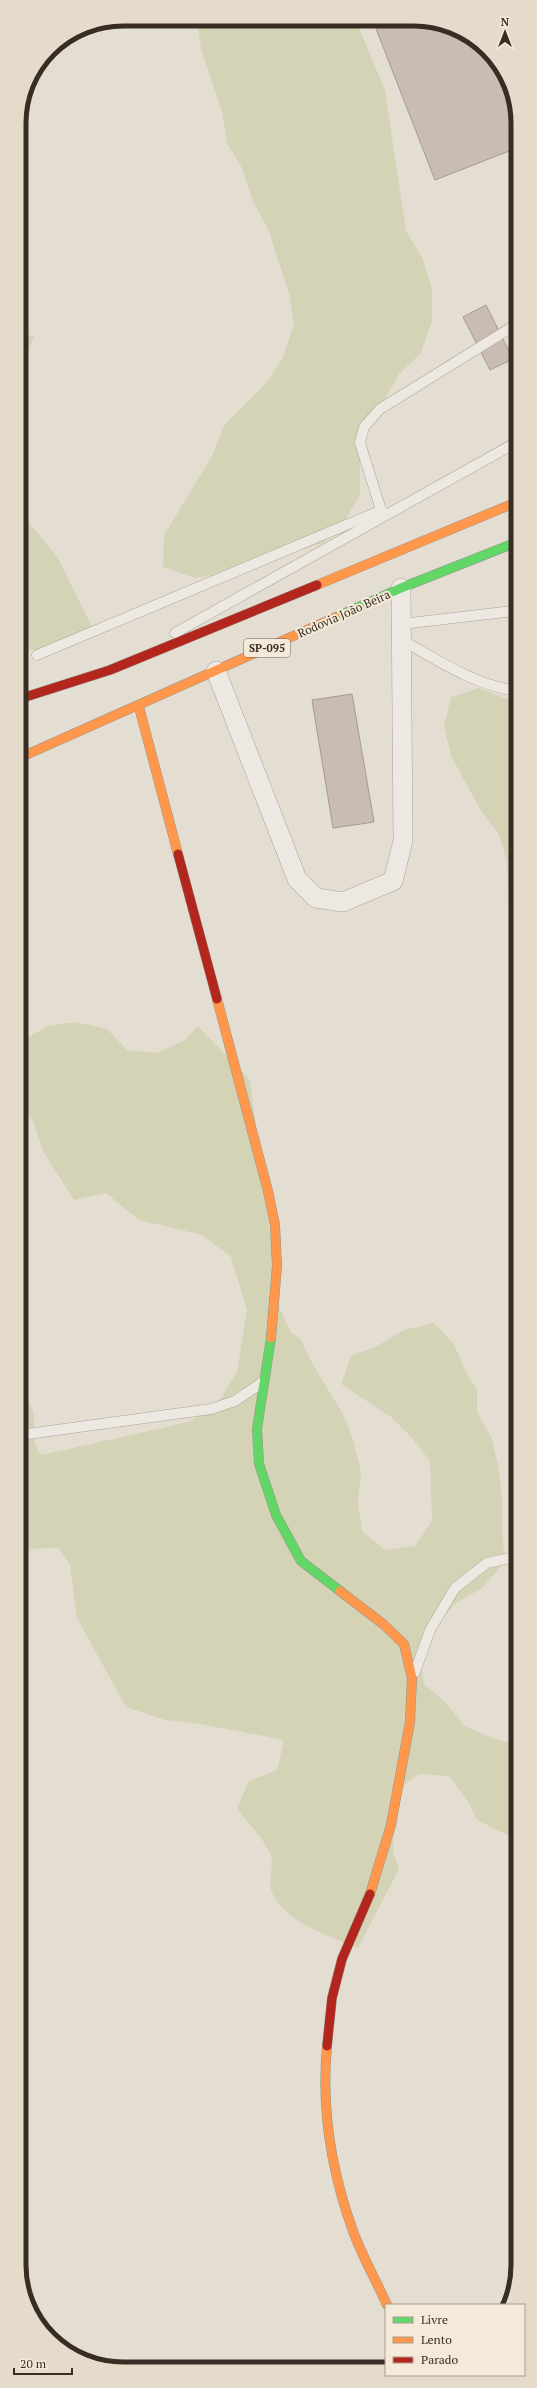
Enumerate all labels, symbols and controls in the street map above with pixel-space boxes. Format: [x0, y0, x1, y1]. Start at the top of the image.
north arrow [485, 12, 525, 52]
text: N [501, 15, 510, 29]
street label: Rodovia João Beira [295, 586, 392, 641]
road number: SP-095 [244, 639, 290, 657]
legend [385, 2304, 525, 2376]
text: Livre [421, 2312, 448, 2327]
text: Lento [421, 2332, 452, 2347]
scale bar [14, 2350, 72, 2376]
text: Parado [421, 2352, 459, 2367]
text: 20 m [20, 2356, 47, 2371]

